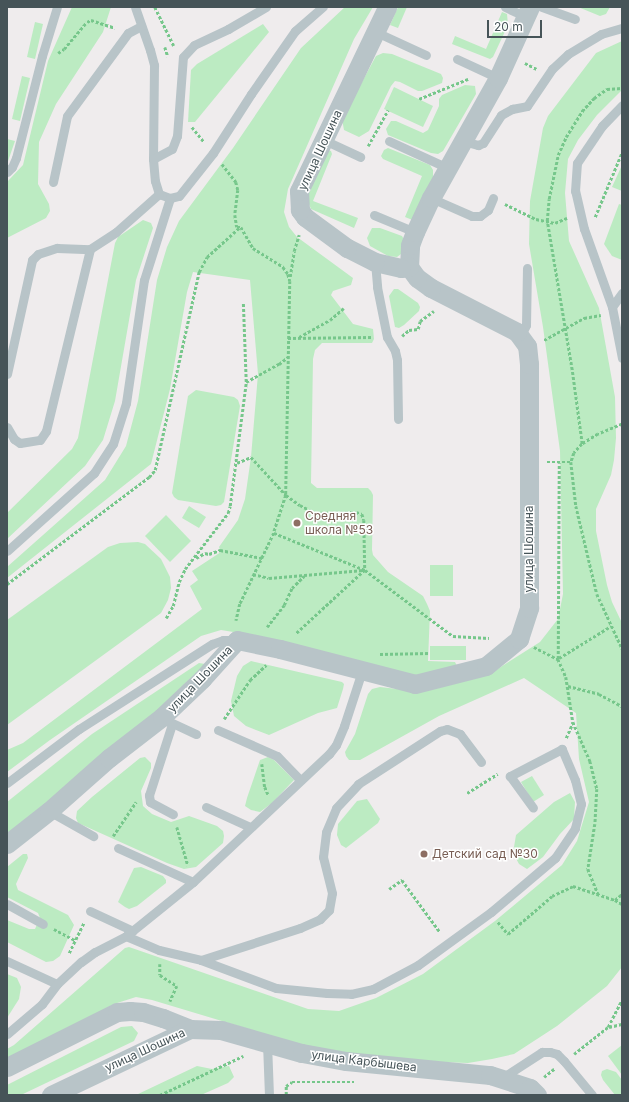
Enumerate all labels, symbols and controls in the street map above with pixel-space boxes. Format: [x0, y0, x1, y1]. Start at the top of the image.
scale bar [489, 12, 544, 38]
text: 20 m [494, 19, 523, 34]
street label: улица Шошина [295, 108, 345, 192]
street label: улица Шошина [522, 506, 536, 592]
place label: Средняя школа №53 [305, 509, 373, 537]
marker: Средняя школа №53 [292, 518, 302, 528]
street label: улица Шошина [165, 643, 235, 715]
place label: Детский сад №30 [432, 847, 538, 861]
marker: Детский сад №30 [419, 849, 429, 859]
street label: улица Шошина [103, 1025, 187, 1075]
street label: улица Карбышева [311, 1047, 417, 1075]

